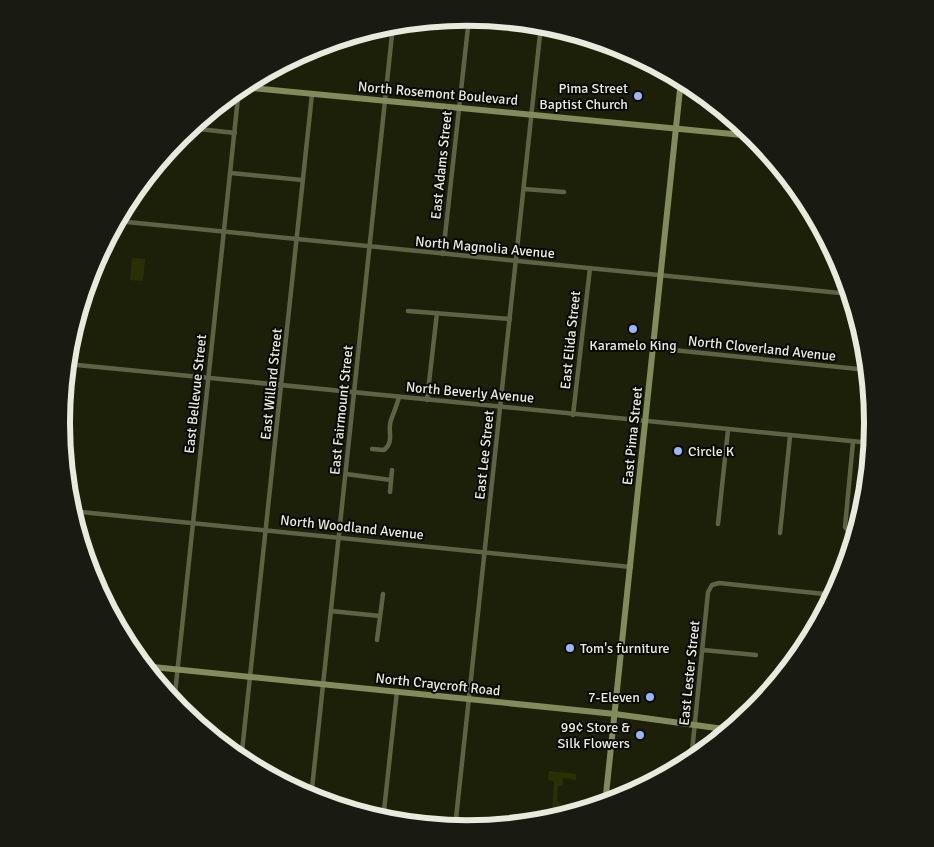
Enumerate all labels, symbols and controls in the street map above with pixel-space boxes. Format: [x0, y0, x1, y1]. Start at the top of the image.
street label: North Rosemont Boulevard [357, 78, 519, 109]
place label: Pima Street Baptist Church [539, 80, 628, 113]
marker: Pima Street Baptist Church [632, 90, 644, 102]
street label: East Adams Street [427, 110, 456, 220]
street label: North Magnolia Avenue [414, 233, 556, 262]
street label: East Elida Street [557, 290, 584, 390]
marker: Karamelo King [627, 323, 639, 335]
street label: East Willard Street [257, 327, 286, 441]
street label: North Cloverland Avenue [687, 332, 837, 365]
street label: East Bellevue Street [181, 333, 210, 455]
place label: Karamelo King [589, 337, 677, 354]
street label: East Fairmount Street [326, 344, 357, 476]
street label: North Beverly Avenue [405, 378, 535, 407]
street label: East Pima Street [619, 386, 646, 486]
street label: East Lee Street [471, 410, 498, 500]
place label: Circle K [688, 443, 735, 460]
marker: Circle K [672, 445, 684, 457]
street label: North Woodland Avenue [279, 512, 425, 543]
street label: East Lester Street [676, 620, 703, 726]
place label: Tom's furniture [580, 640, 670, 657]
marker: Tom's furniture [564, 642, 576, 654]
street label: North Craycroft Road [375, 669, 501, 700]
place label: 7-Eleven [588, 689, 640, 706]
marker: 7-Eleven [644, 691, 656, 703]
place label: 99¢ Store & Silk Flowers [558, 719, 630, 752]
marker: 99¢ Store & Silk Flowers [634, 729, 646, 741]

